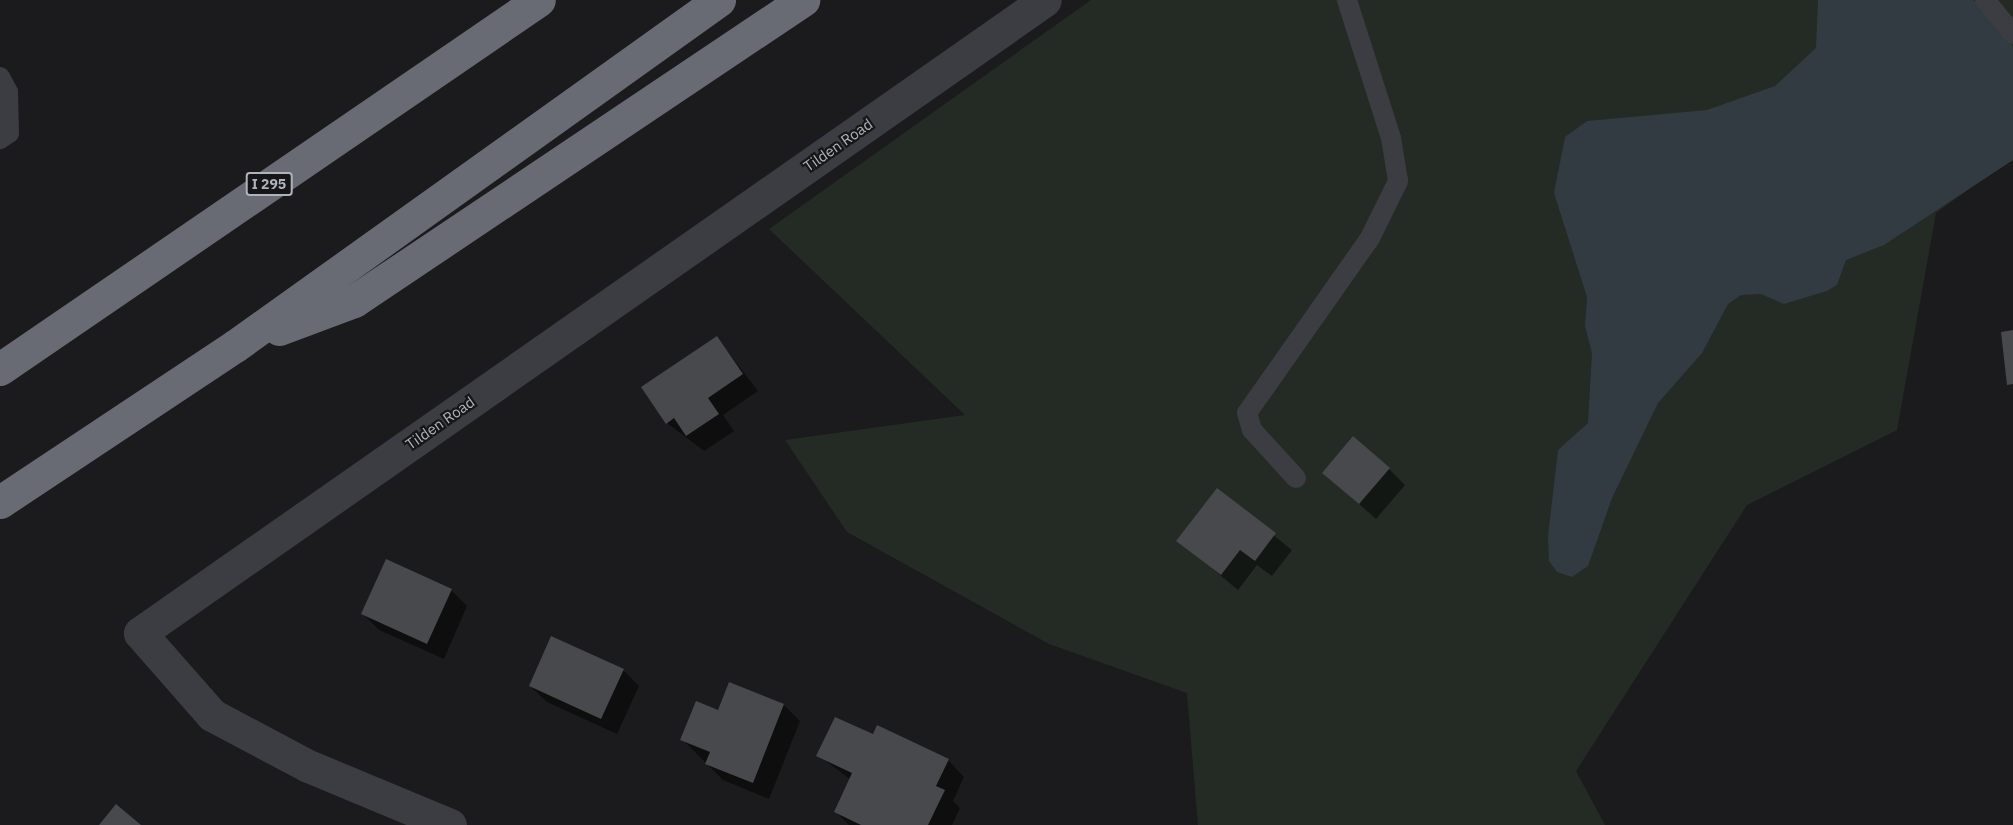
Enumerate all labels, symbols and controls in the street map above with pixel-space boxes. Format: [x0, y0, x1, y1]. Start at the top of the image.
street label: Tilden Road [800, 115, 876, 175]
road number: I 295 [245, 173, 293, 195]
street label: Tilden Road [402, 393, 478, 453]

